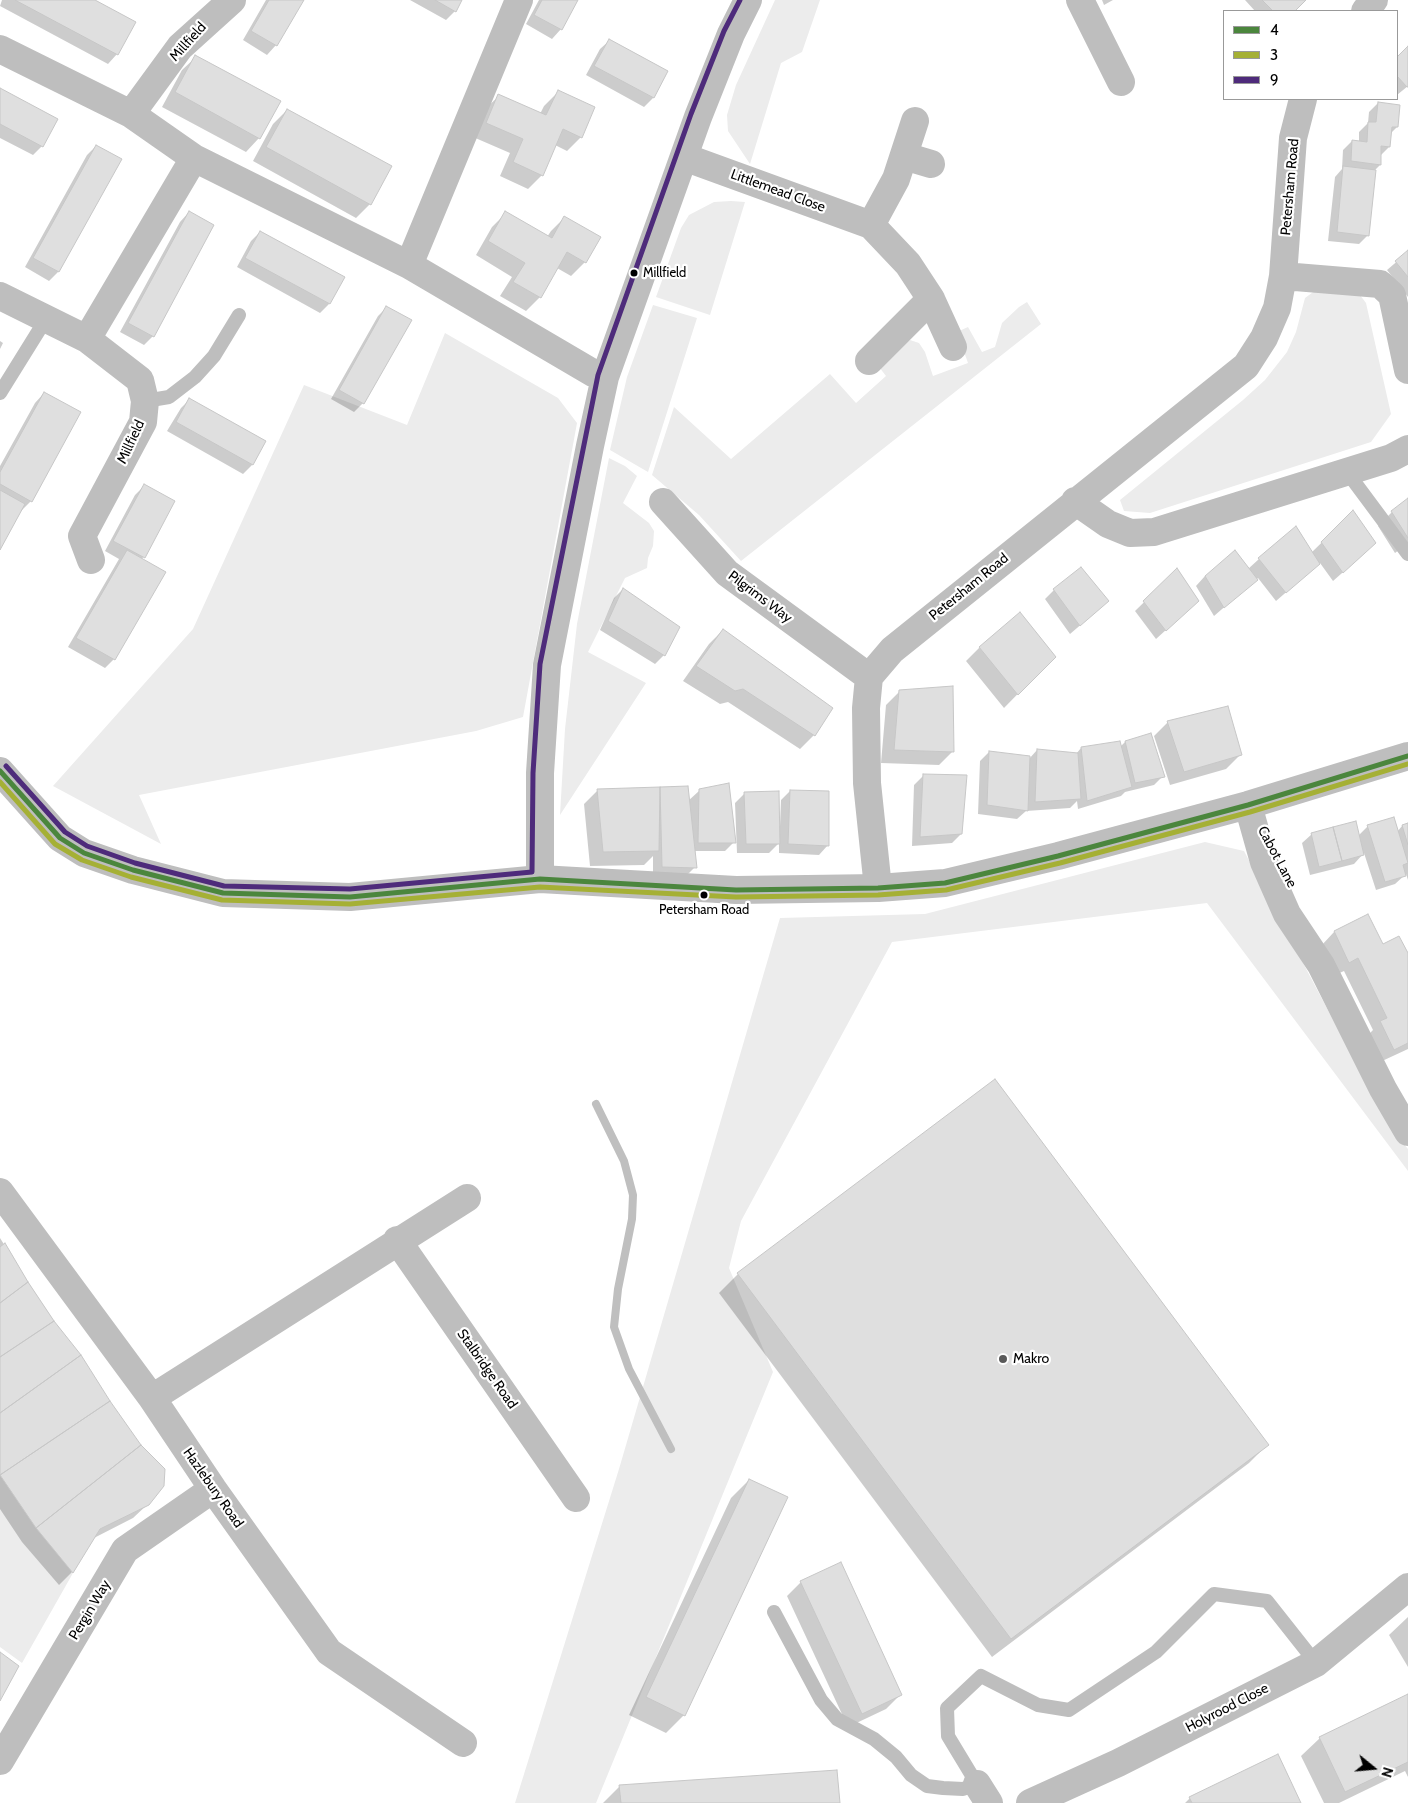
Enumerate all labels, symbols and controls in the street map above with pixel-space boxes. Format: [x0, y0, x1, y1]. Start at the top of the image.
legend [1223, 10, 1398, 100]
street label: Millfield [166, 19, 210, 65]
text: 4 [1270, 21, 1279, 39]
text: 3 [1270, 46, 1278, 64]
text: 9 [1270, 71, 1279, 89]
street label: Petersham Road [1277, 138, 1303, 236]
street label: Littlemead Close [728, 166, 828, 216]
place label: Millfield [643, 265, 686, 281]
marker: Millfield [629, 268, 639, 278]
street label: Millfield [114, 417, 148, 467]
street label: Petersham Road [926, 550, 1012, 624]
street label: Pilgrims Way [725, 567, 795, 627]
street label: Cabot Lane [1254, 823, 1300, 891]
marker: Petersham Road [699, 890, 709, 900]
place label: Petersham Road [659, 902, 749, 918]
street label: Stalbridge Road [453, 1326, 521, 1412]
place label: Makro [1013, 1351, 1049, 1367]
marker: Makro [997, 1353, 1009, 1365]
street label: Hazlebury Road [179, 1445, 247, 1531]
street label: Pergin Way [66, 1577, 114, 1643]
street label: Holyrood Close [1183, 1680, 1271, 1736]
north arrow [1348, 1743, 1398, 1793]
text: N [1377, 1765, 1397, 1780]

